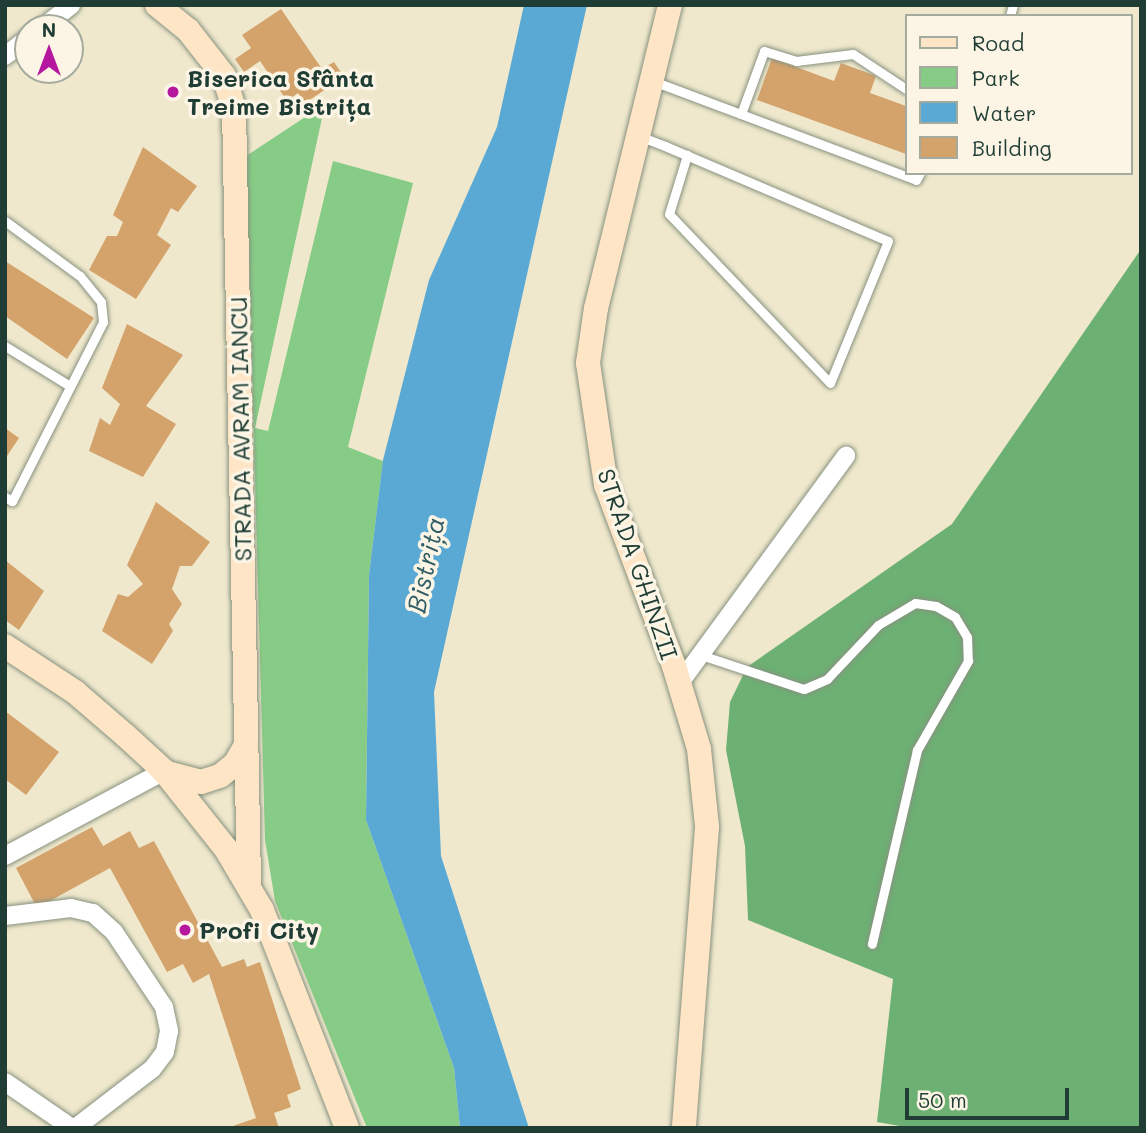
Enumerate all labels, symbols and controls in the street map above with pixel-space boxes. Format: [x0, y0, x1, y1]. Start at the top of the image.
north arrow [14, 14, 84, 84]
legend [904, 14, 1132, 175]
text: N [42, 17, 56, 42]
text: Road [972, 29, 1024, 56]
place label: Biserica Sfânta Treime Bistrița [187, 64, 374, 120]
text: Park [972, 64, 1020, 91]
marker: Biserica Sfânta Treime Bistrița [165, 84, 181, 100]
text: Water [972, 99, 1036, 126]
text: Building [972, 134, 1052, 161]
street label: STRADA AVRAM IANCU [223, 296, 257, 562]
street label: STRADA GHINZII [592, 465, 684, 663]
water label: Bistrița [401, 514, 451, 616]
place label: Profi City [199, 916, 319, 944]
marker: Profi City [177, 922, 193, 938]
scale bar [908, 1074, 1072, 1118]
text: 50 m [918, 1086, 967, 1113]

